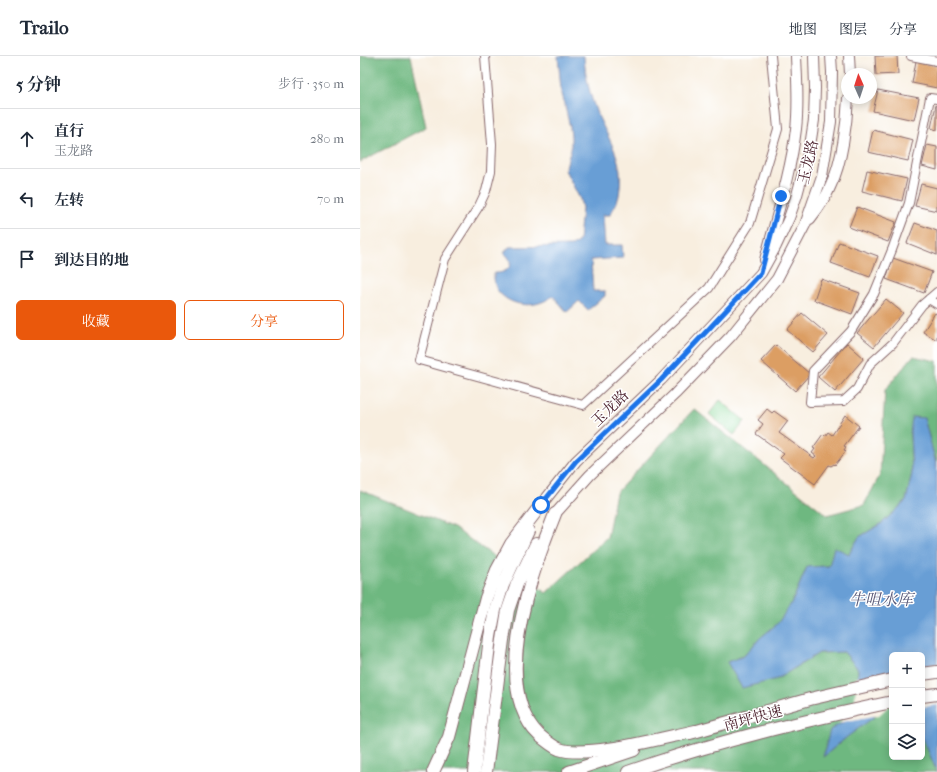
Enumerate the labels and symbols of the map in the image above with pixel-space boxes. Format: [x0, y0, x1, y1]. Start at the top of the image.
north arrow [841, 68, 877, 104]
street label: 玉龙路 [794, 138, 822, 186]
route end [772, 187, 790, 205]
street label: 玉龙路 [588, 386, 632, 430]
route start [532, 496, 550, 514]
water label: 牛咀水库 [849, 590, 916, 609]
street label: 南坪快速 [722, 702, 784, 734]

